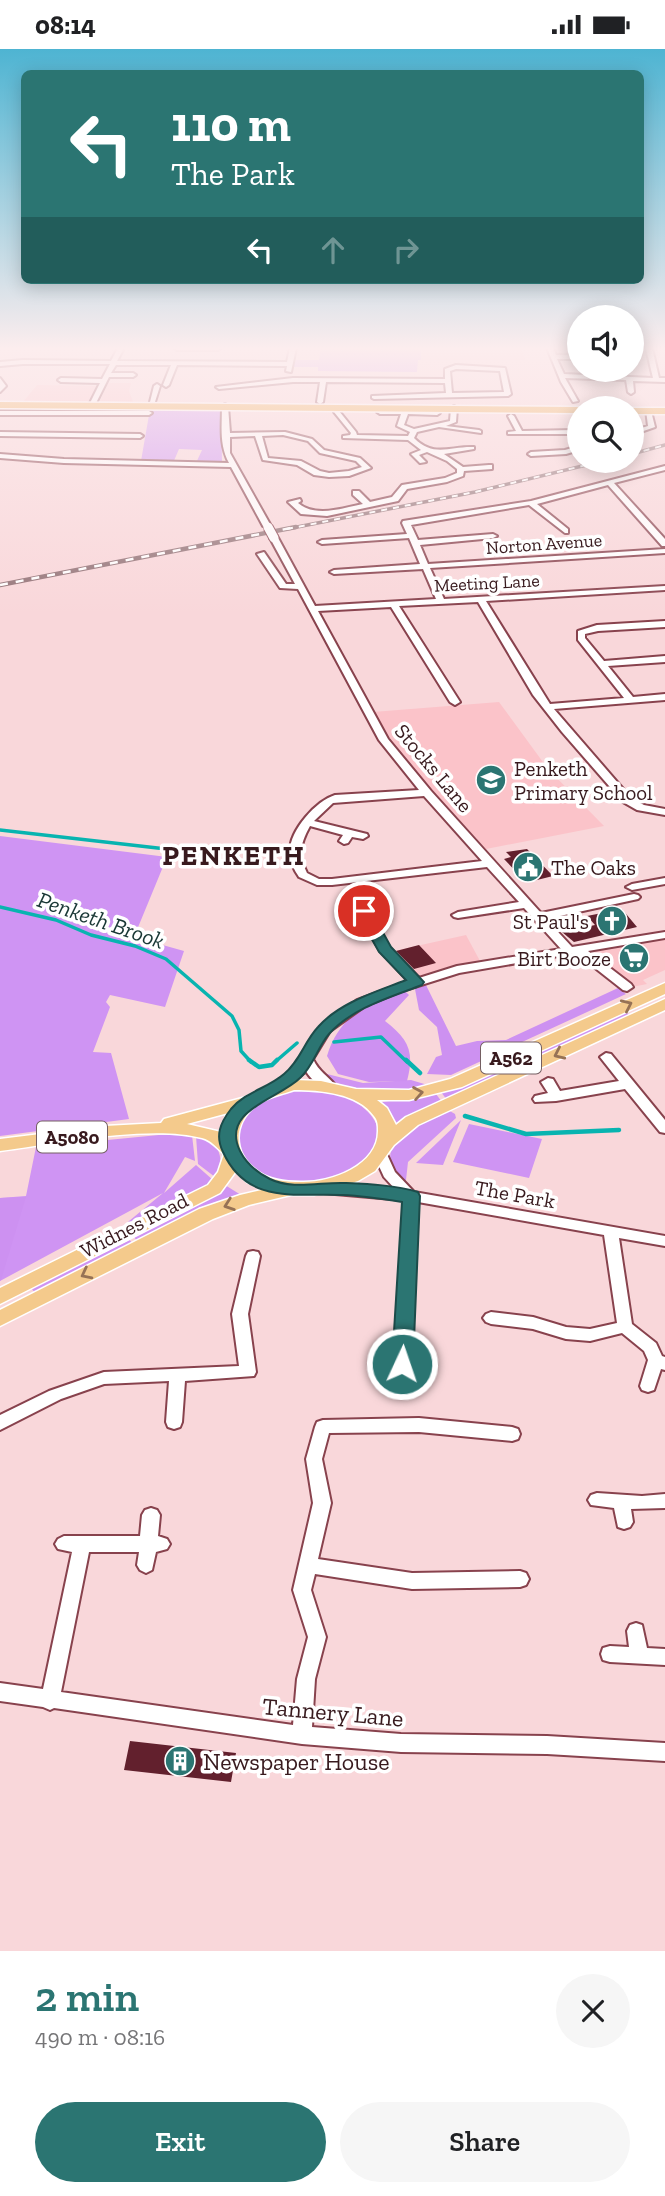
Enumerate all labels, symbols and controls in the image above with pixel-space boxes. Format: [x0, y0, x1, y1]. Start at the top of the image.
text: 08:14 [35, 9, 96, 41]
text: 110 m [171, 95, 291, 154]
icon: left [56, 98, 147, 189]
text: The Park [171, 155, 295, 193]
icon: left [241, 231, 279, 269]
icon: ahead [314, 231, 352, 269]
icon: right [387, 231, 425, 269]
map controls [567, 305, 644, 473]
button: sound [567, 305, 644, 382]
button: search [567, 396, 644, 473]
street label: Norton Avenue [485, 529, 603, 559]
street label: Meeting Lane [434, 569, 540, 597]
street label: Stocks Lane [390, 719, 478, 817]
place label: Penketh Primary School [514, 756, 653, 805]
school or university icon: Penketh Primary School [474, 763, 508, 797]
district label: PENKETH [162, 839, 306, 872]
public building icon: The Oaks [511, 850, 545, 884]
place label: The Oaks [551, 855, 636, 880]
pin [334, 881, 394, 941]
water label: Penketh Brook [34, 885, 168, 955]
icon: arrive [345, 892, 383, 930]
church icon: St Paul's [595, 904, 629, 938]
place label: St Paul's [513, 909, 589, 934]
supermarket icon: Birt Booze [617, 941, 651, 975]
place label: Birt Booze [517, 946, 611, 971]
one-way arrow [620, 999, 632, 1013]
road number: A562 [481, 1042, 541, 1073]
one-way arrow [553, 1045, 566, 1059]
one-way arrow [412, 1086, 424, 1101]
road number: A5080 [37, 1121, 107, 1153]
street label: The Park [473, 1175, 557, 1213]
street label: Widnes Road [76, 1187, 193, 1263]
one-way arrow [224, 1197, 236, 1211]
one-way arrow [81, 1266, 93, 1280]
position arrow [365, 1327, 439, 1401]
street label: Tannery Lane [261, 1691, 405, 1733]
building icon: Newspaper House [163, 1744, 197, 1778]
place label: Newspaper House [203, 1747, 389, 1776]
text: 2 min [35, 1971, 139, 2022]
button: close [556, 1974, 630, 2048]
text: 490 m · 08:16 [35, 2023, 165, 2051]
button: Exit [35, 2102, 326, 2182]
button: Share [340, 2102, 630, 2182]

